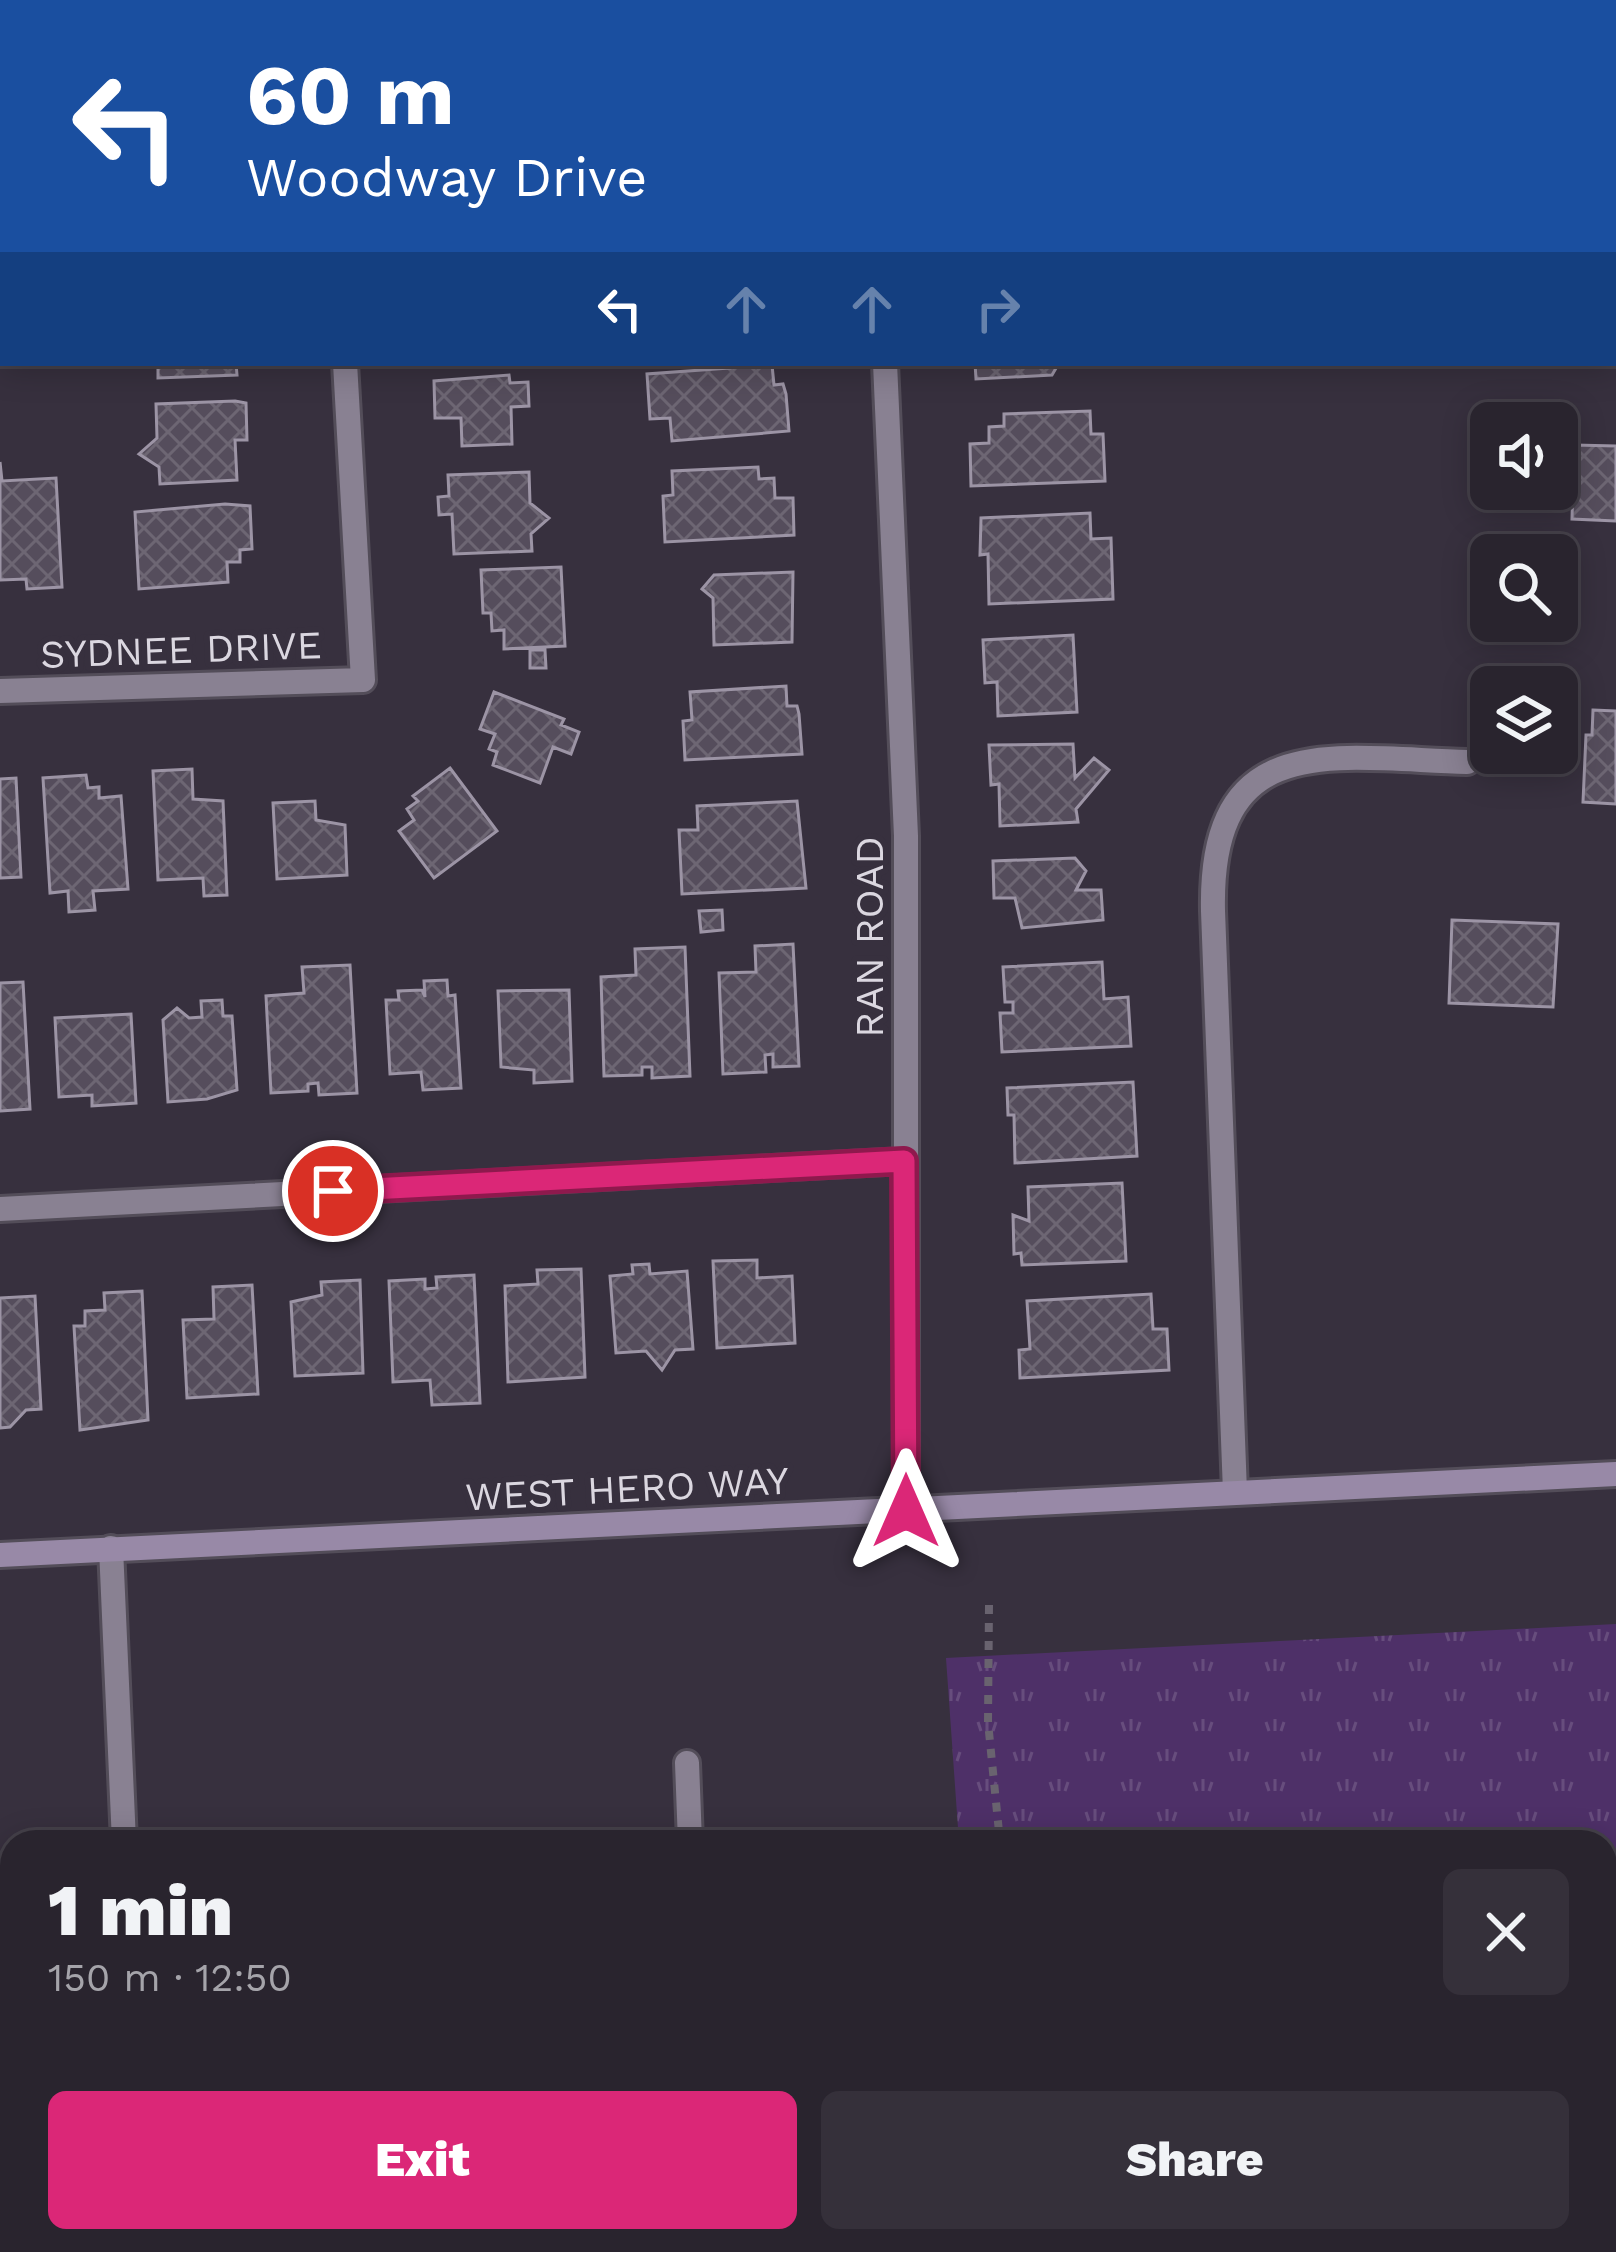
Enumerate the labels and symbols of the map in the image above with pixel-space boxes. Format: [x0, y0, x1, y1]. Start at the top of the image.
street label: SYDNEE DRIVE [40, 622, 322, 677]
street label: RAN ROAD [847, 836, 892, 1038]
pin [282, 1140, 384, 1242]
position arrow [843, 1448, 969, 1574]
street label: WEST HERO WAY [464, 1458, 790, 1519]

